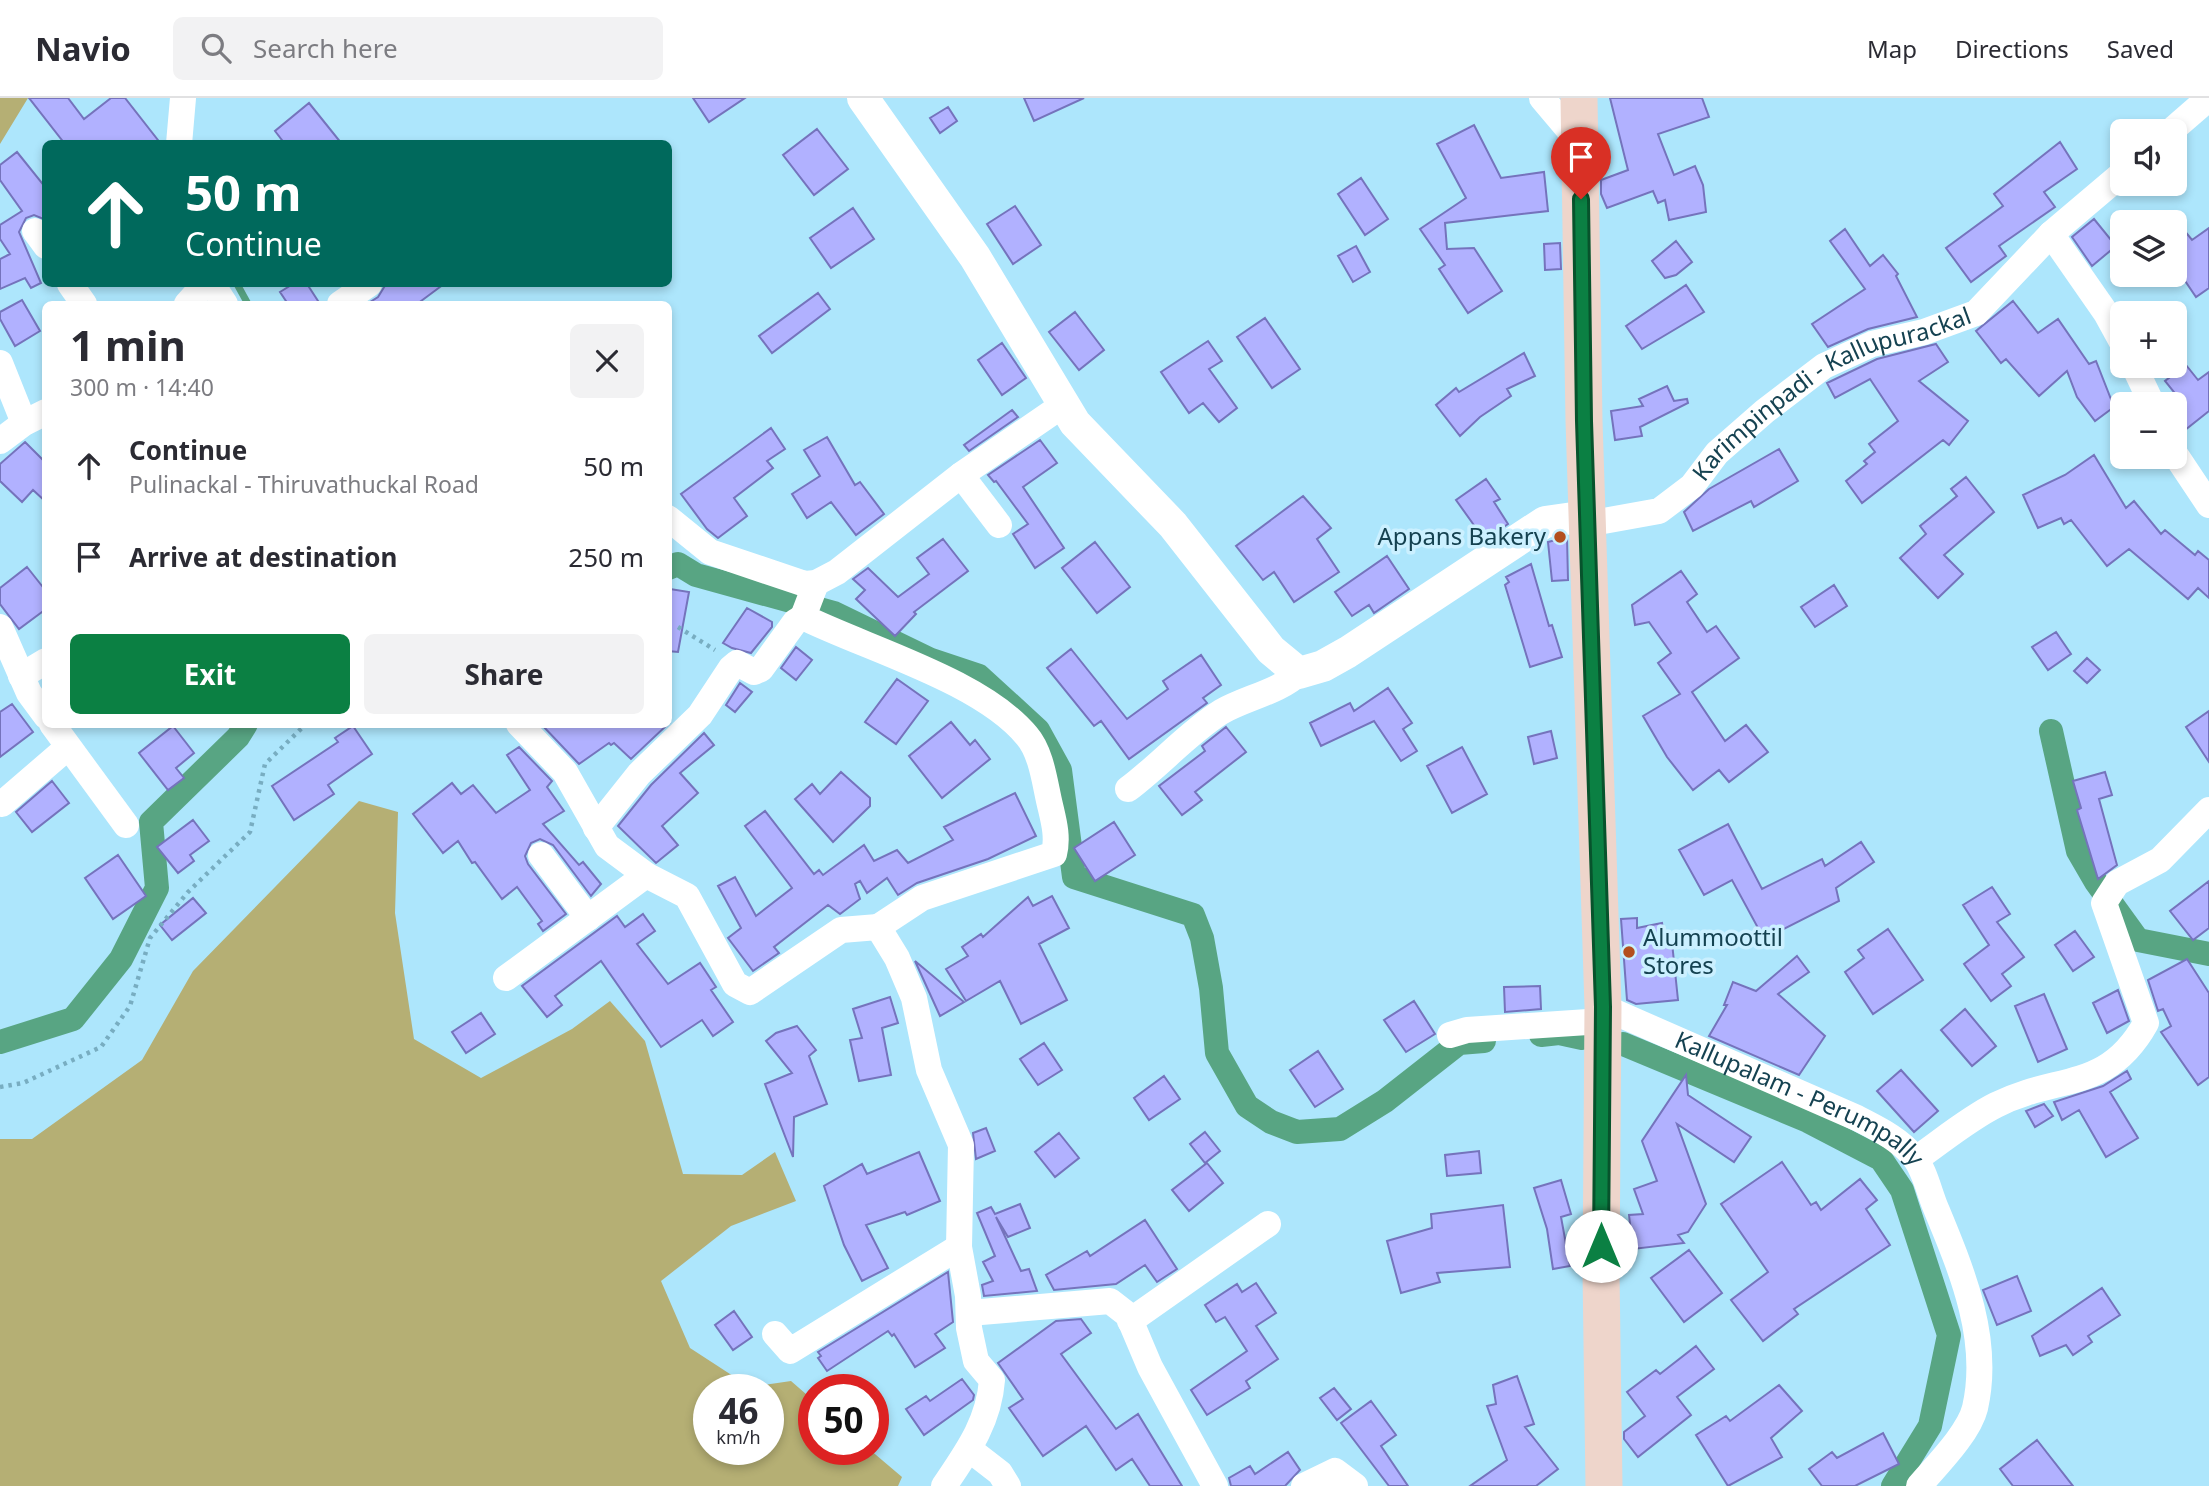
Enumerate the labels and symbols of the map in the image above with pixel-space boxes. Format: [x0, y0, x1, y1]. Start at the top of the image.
pin [1551, 127, 1611, 199]
street label: Karimpinpadi - Kallupurackal [1684, 298, 1975, 487]
place label: Appans Bakery [1378, 519, 1547, 552]
marker: Appans Bakery [1552, 529, 1568, 545]
place label: Alummoottil Stores [1643, 920, 1783, 981]
marker: Alummoottil Stores [1621, 944, 1637, 960]
street label: Kallupalam - Perumpally [1670, 1022, 1933, 1173]
position arrow [1564, 1209, 1638, 1283]
speed limit sign: 50 [798, 1374, 889, 1465]

